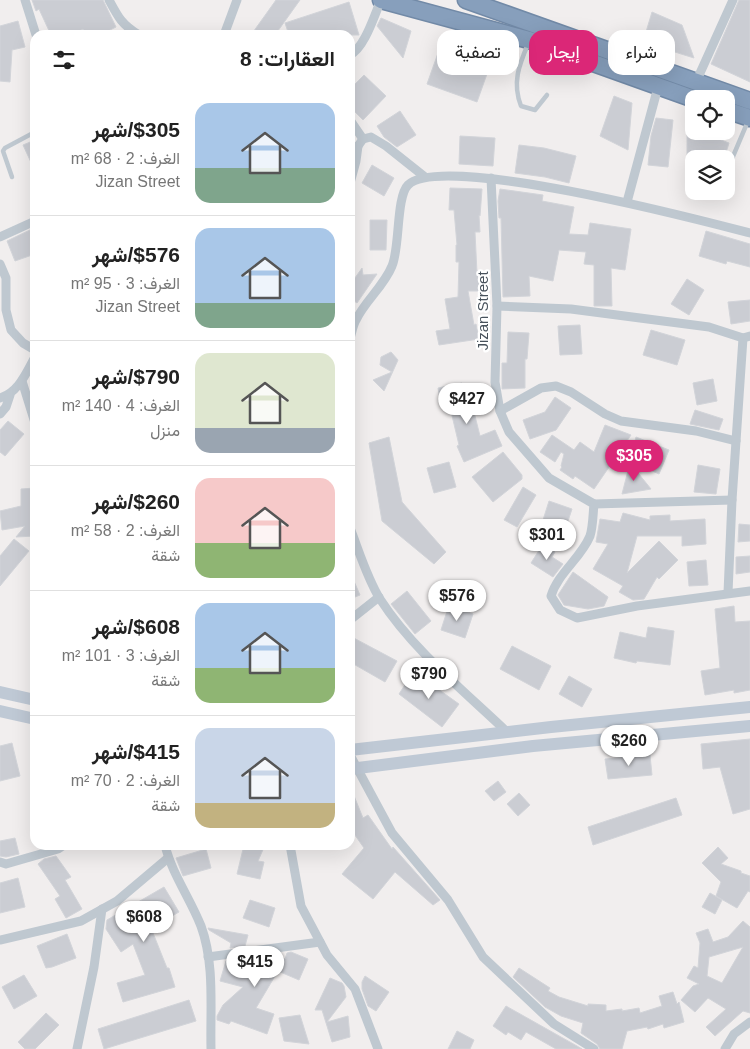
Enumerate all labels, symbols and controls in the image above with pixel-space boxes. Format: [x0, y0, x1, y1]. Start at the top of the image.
chip: تصفية [437, 30, 519, 75]
chip: إيجار [529, 30, 598, 75]
chip: شراء [608, 30, 675, 75]
icon: filters [50, 46, 78, 74]
text: العقارات: 8 [240, 47, 335, 70]
map controls [685, 90, 735, 200]
button: locate [685, 90, 735, 140]
text: $305/شهر [92, 118, 180, 141]
icon: home [235, 123, 295, 183]
text: الغرف: 2 · 68 m² [71, 150, 180, 167]
button: layers [685, 150, 735, 200]
text: Jizan Street [96, 173, 180, 190]
text: $576/شهر [92, 243, 180, 266]
icon: home [235, 248, 295, 308]
street label: Jizan Street [474, 271, 491, 351]
text: الغرف: 3 · 95 m² [71, 275, 180, 292]
text: Jizan Street [96, 298, 180, 315]
text: $790/شهر [92, 365, 180, 388]
icon: home [235, 373, 295, 433]
pin: $427 [437, 382, 497, 425]
text: $427 [449, 390, 485, 407]
text: الغرف: 4 · 140 m² [62, 397, 180, 414]
text: منزل [150, 422, 180, 439]
pin: $305 [604, 440, 664, 482]
text: $305 [616, 447, 652, 464]
text: $260/شهر [92, 490, 180, 513]
icon: home [235, 498, 295, 558]
pin: $301 [517, 518, 577, 561]
text: الغرف: 2 · 58 m² [71, 522, 180, 539]
text: $301 [529, 526, 565, 543]
text: شقة [151, 547, 180, 564]
pin: $576 [427, 580, 487, 622]
text: $576 [439, 587, 475, 604]
text: $608/شهر [92, 615, 180, 638]
icon: home [235, 623, 295, 683]
text: الغرف: 3 · 101 m² [62, 647, 180, 664]
pin: $790 [399, 658, 459, 700]
text: $790 [411, 665, 447, 682]
text: شقة [151, 672, 180, 689]
pin: $260 [599, 724, 659, 767]
text: $260 [611, 732, 647, 749]
text: $415/شهر [92, 740, 180, 763]
icon: home [235, 748, 295, 808]
text: الغرف: 2 · 70 m² [71, 772, 180, 789]
text: شقة [151, 797, 180, 814]
pin: $608 [114, 900, 174, 943]
text: $608 [126, 908, 162, 925]
pin: $415 [225, 946, 285, 988]
text: $415 [237, 953, 273, 970]

